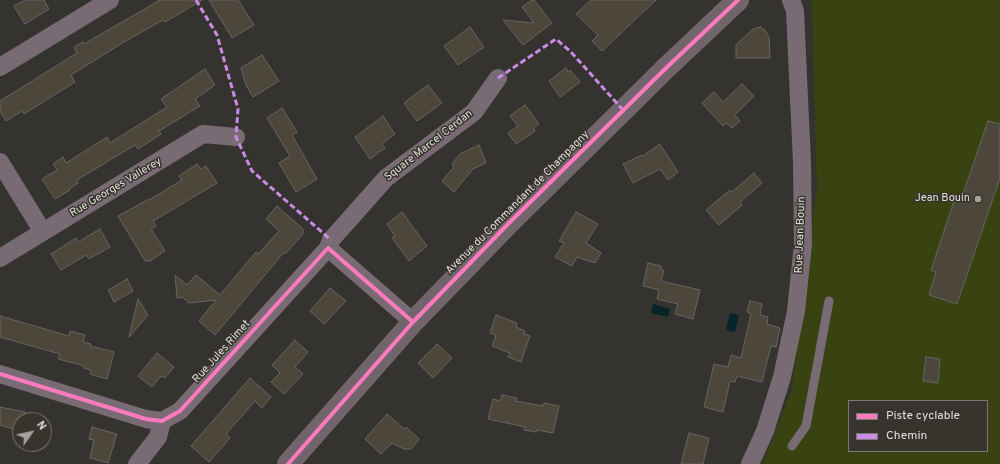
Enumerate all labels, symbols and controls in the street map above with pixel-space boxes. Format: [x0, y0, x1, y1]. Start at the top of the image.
street label: Square Marcel Cerdan [382, 107, 476, 185]
street label: Avenue du Commandant de Champagny [443, 128, 593, 278]
street label: Rue Georges Vallerey [68, 155, 164, 221]
place label: Jean Bouin [915, 192, 970, 206]
marker: Jean Bouin [973, 194, 983, 204]
street label: Rue Jean Bouin [793, 196, 809, 274]
street label: Rue Jules Rimet [190, 318, 254, 386]
legend [848, 400, 988, 452]
text: Piste cyclable [886, 408, 960, 424]
north arrow [12, 412, 52, 452]
text: N [33, 419, 49, 433]
text: Chemin [886, 428, 927, 444]

